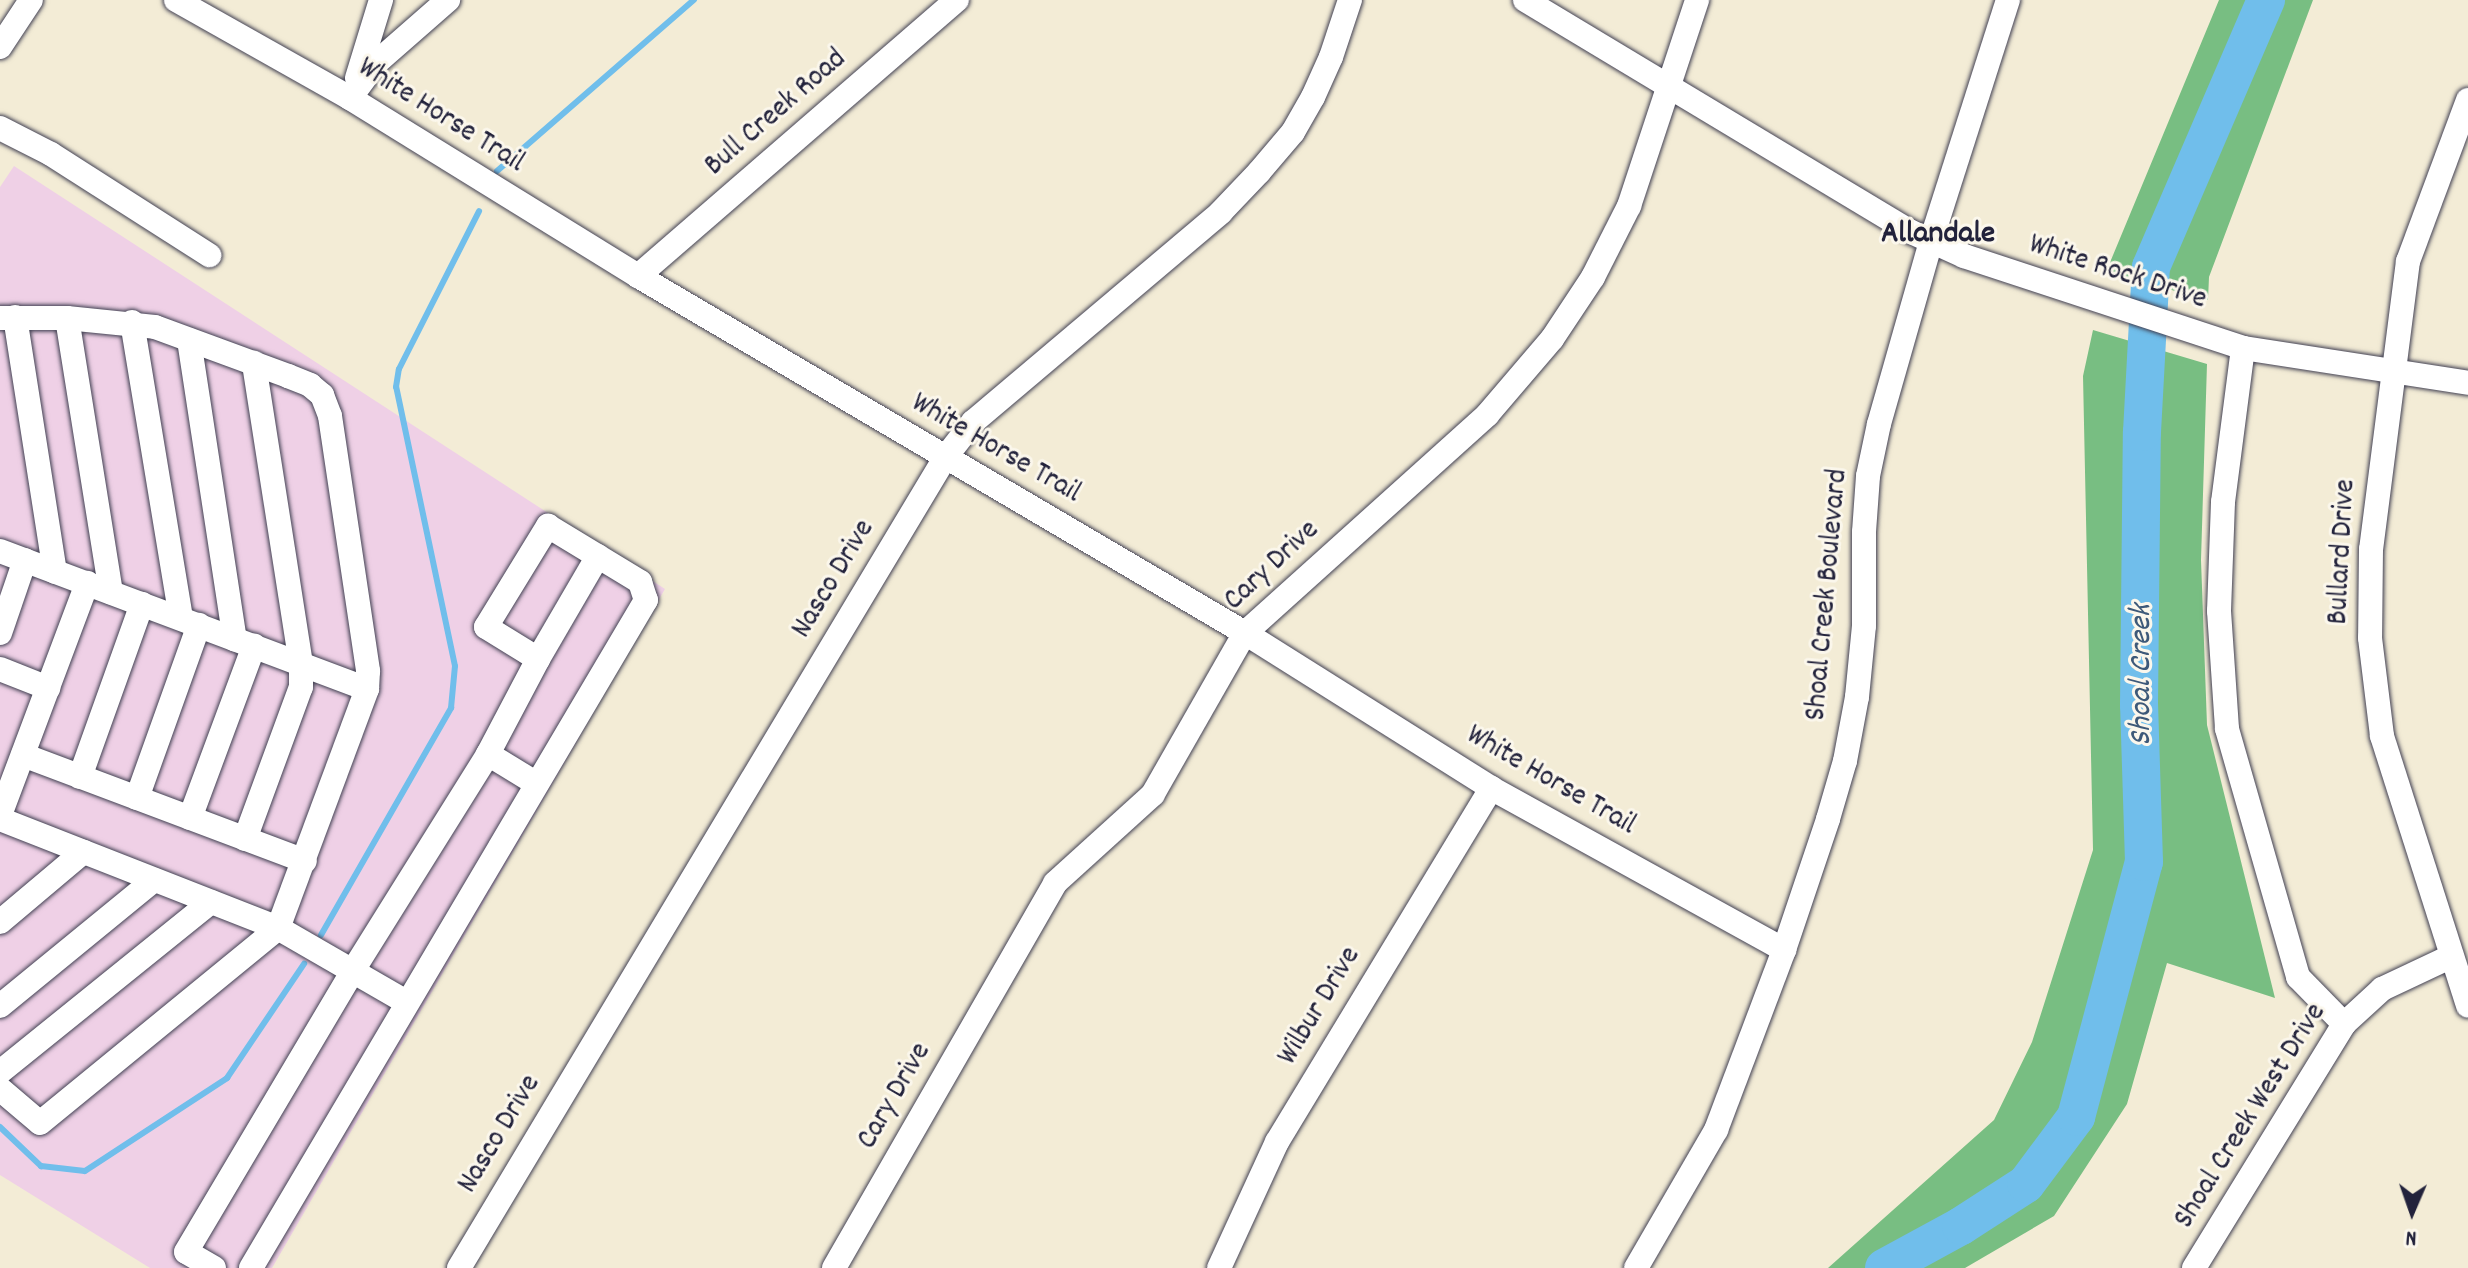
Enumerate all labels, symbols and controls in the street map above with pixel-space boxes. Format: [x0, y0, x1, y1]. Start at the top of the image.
street label: Bull Creek Road [699, 43, 855, 185]
street label: White Horse Trail [350, 51, 530, 183]
district label: Allandale [1881, 216, 1995, 254]
street label: White Rock Drive [2024, 228, 2210, 320]
street label: White Horse Trail [904, 387, 1086, 513]
street label: Shoal Creek Boulevard [1800, 468, 1858, 722]
street label: Bullard Drive [2322, 478, 2366, 626]
street label: Nasco Drive [786, 514, 884, 646]
street label: Cary Drive [1218, 514, 1328, 620]
water label: Shoal Creek [2124, 604, 2162, 746]
street label: White Horse Trail [1459, 719, 1641, 845]
street label: Wilbur Drive [1272, 941, 1370, 1073]
street label: Shoal Creek West Drive [2168, 998, 2336, 1236]
street label: Cary Drive [851, 1037, 941, 1157]
street label: Nasco Drive [452, 1069, 550, 1201]
north arrow [2372, 1172, 2452, 1252]
text: N [2405, 1221, 2417, 1252]

